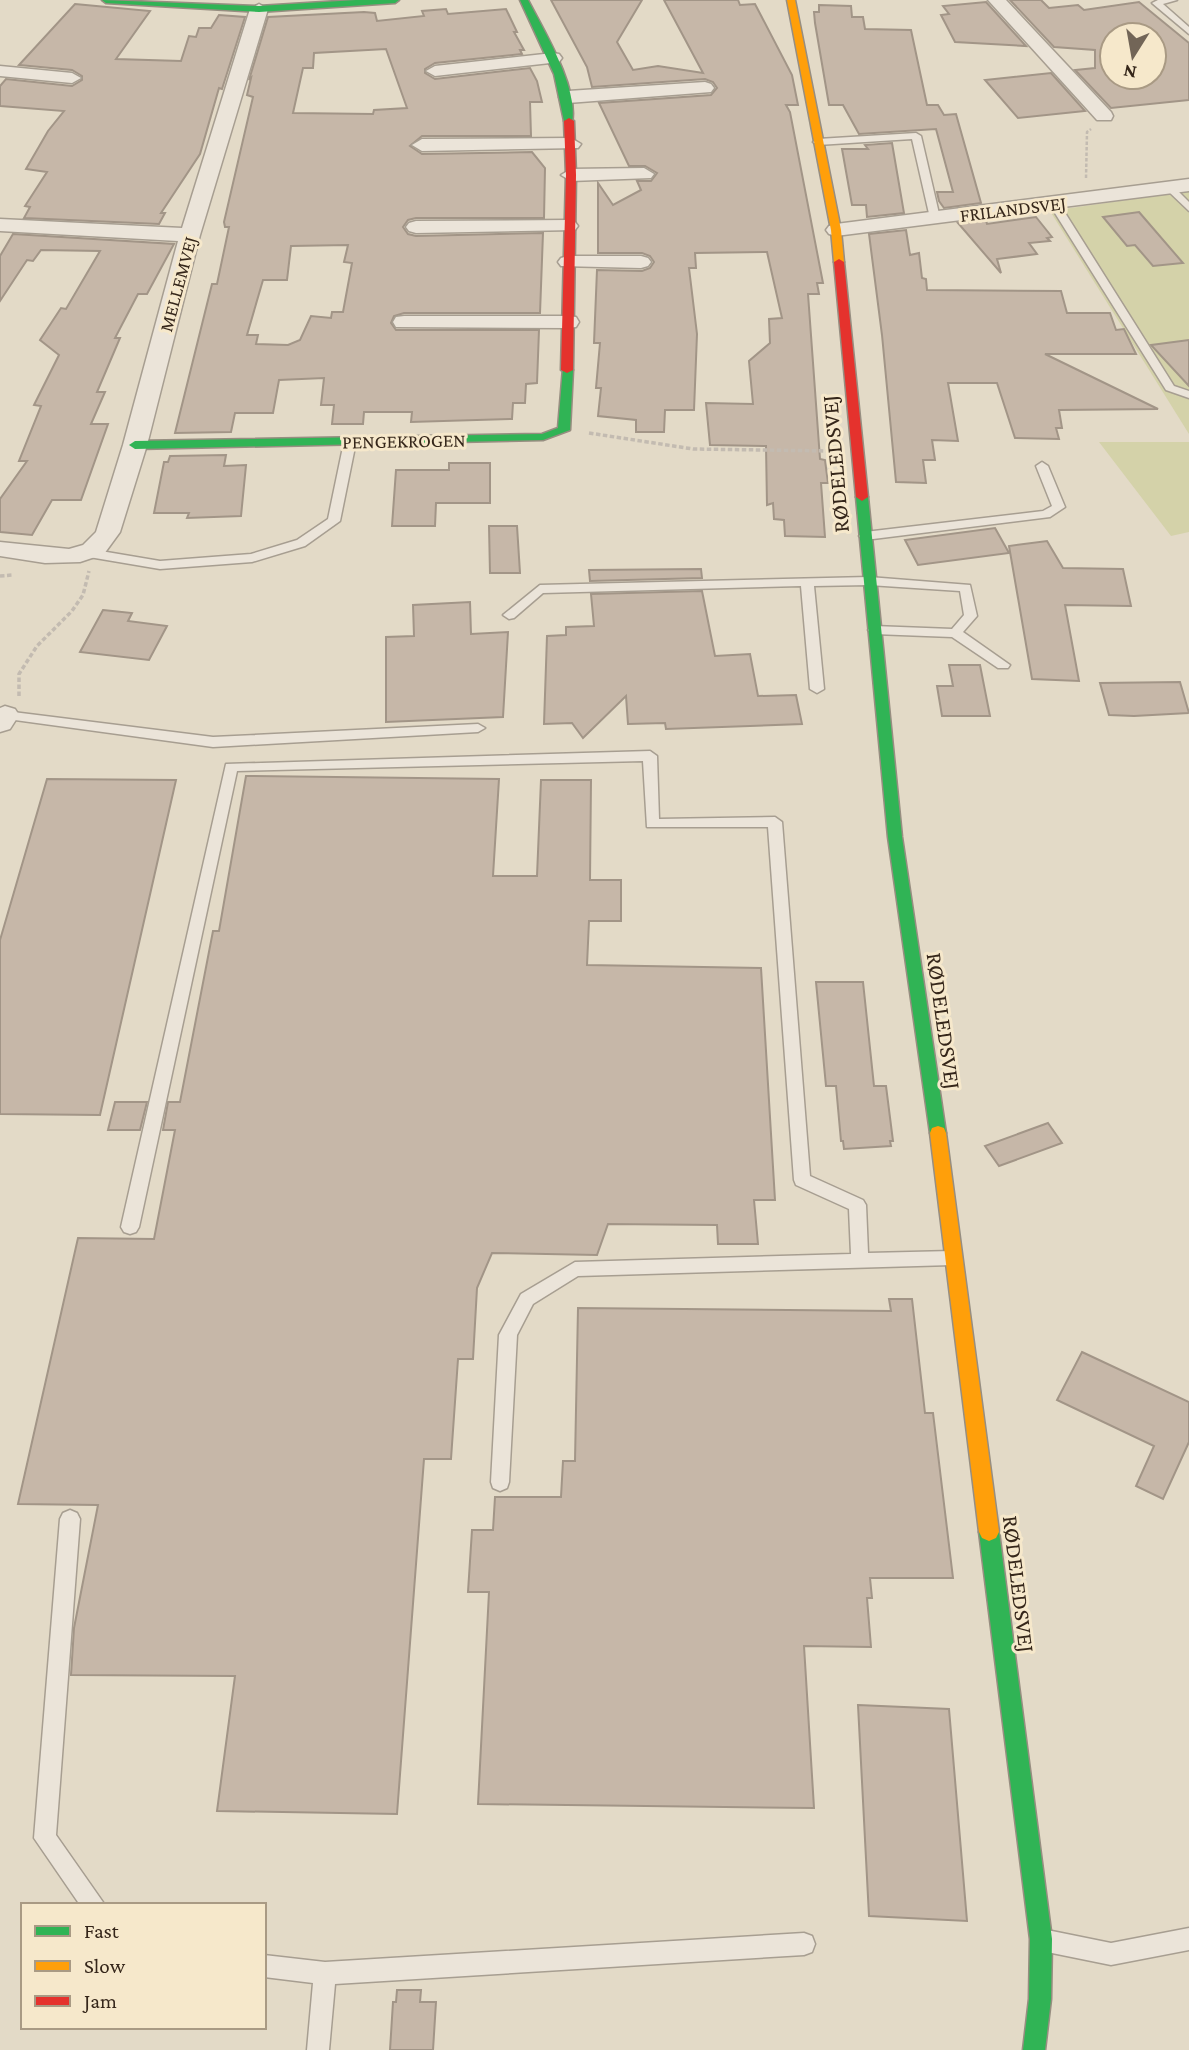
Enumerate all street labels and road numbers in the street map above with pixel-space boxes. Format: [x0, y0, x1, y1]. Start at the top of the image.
street label: FRILANDSVEJ [959, 192, 1067, 226]
street label: MELLEMVEJ [155, 234, 201, 334]
street label: RØDELEDSVEJ [816, 394, 854, 534]
street label: PENGEKROGEN [342, 429, 466, 453]
street label: RØDELEDSVEJ [922, 951, 966, 1091]
street label: RØDELEDSVEJ [998, 1514, 1040, 1654]

